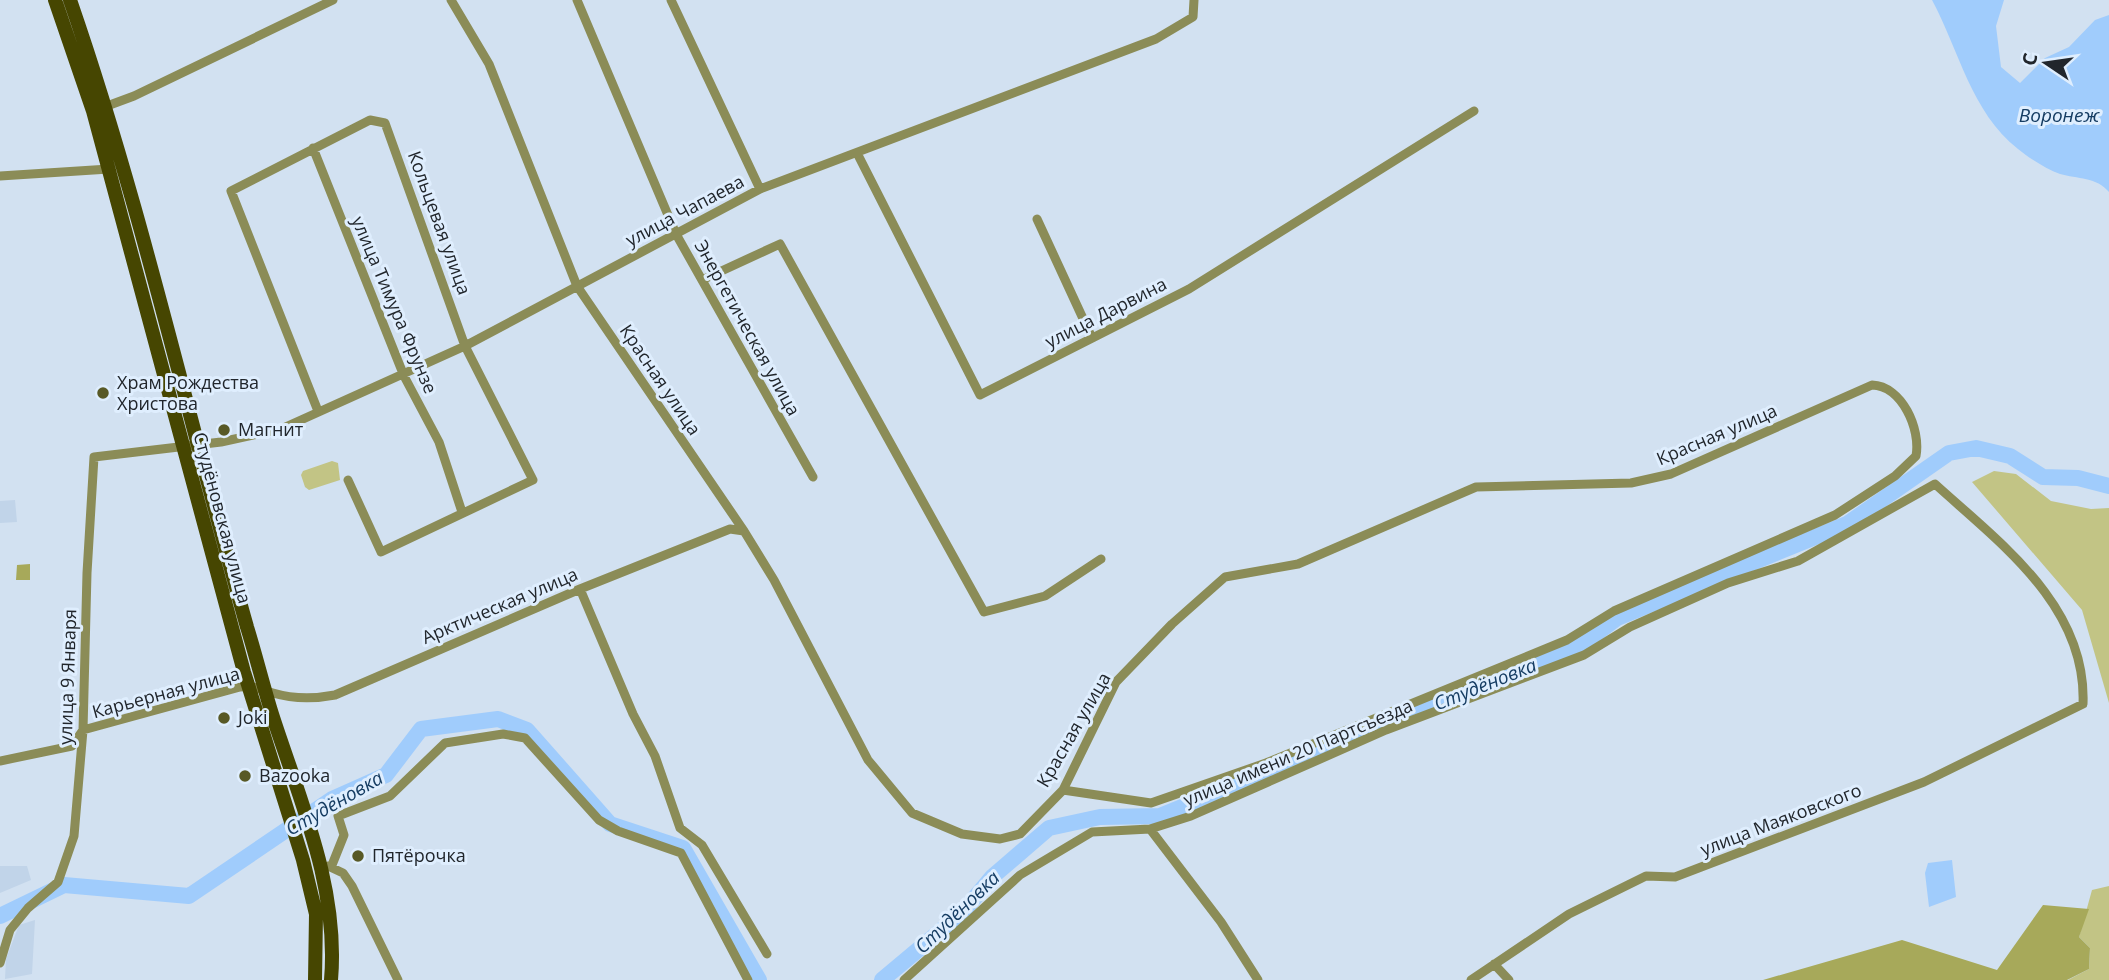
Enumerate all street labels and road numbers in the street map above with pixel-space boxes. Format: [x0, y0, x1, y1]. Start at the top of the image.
street label: Кольцевая улица [403, 148, 477, 298]
street label: улица Чапаева [621, 169, 748, 251]
street label: улица Тимура Фрунзе [347, 212, 443, 397]
street label: Энергетическая улица [690, 235, 806, 420]
street label: улица Дарвина [1041, 271, 1170, 353]
street label: Красная улица [615, 319, 707, 439]
street label: Красная улица [1653, 398, 1781, 470]
street label: Студёновская улица [189, 429, 257, 606]
street label: Арктическая улица [418, 561, 581, 649]
street label: улица 9 Января [53, 609, 81, 745]
street label: Карьерная улица [89, 661, 242, 723]
street label: Красная улица [1031, 668, 1116, 791]
street label: улица имени 20 Партсъезда [1179, 693, 1416, 811]
street label: улица Маяковского [1697, 777, 1865, 861]

